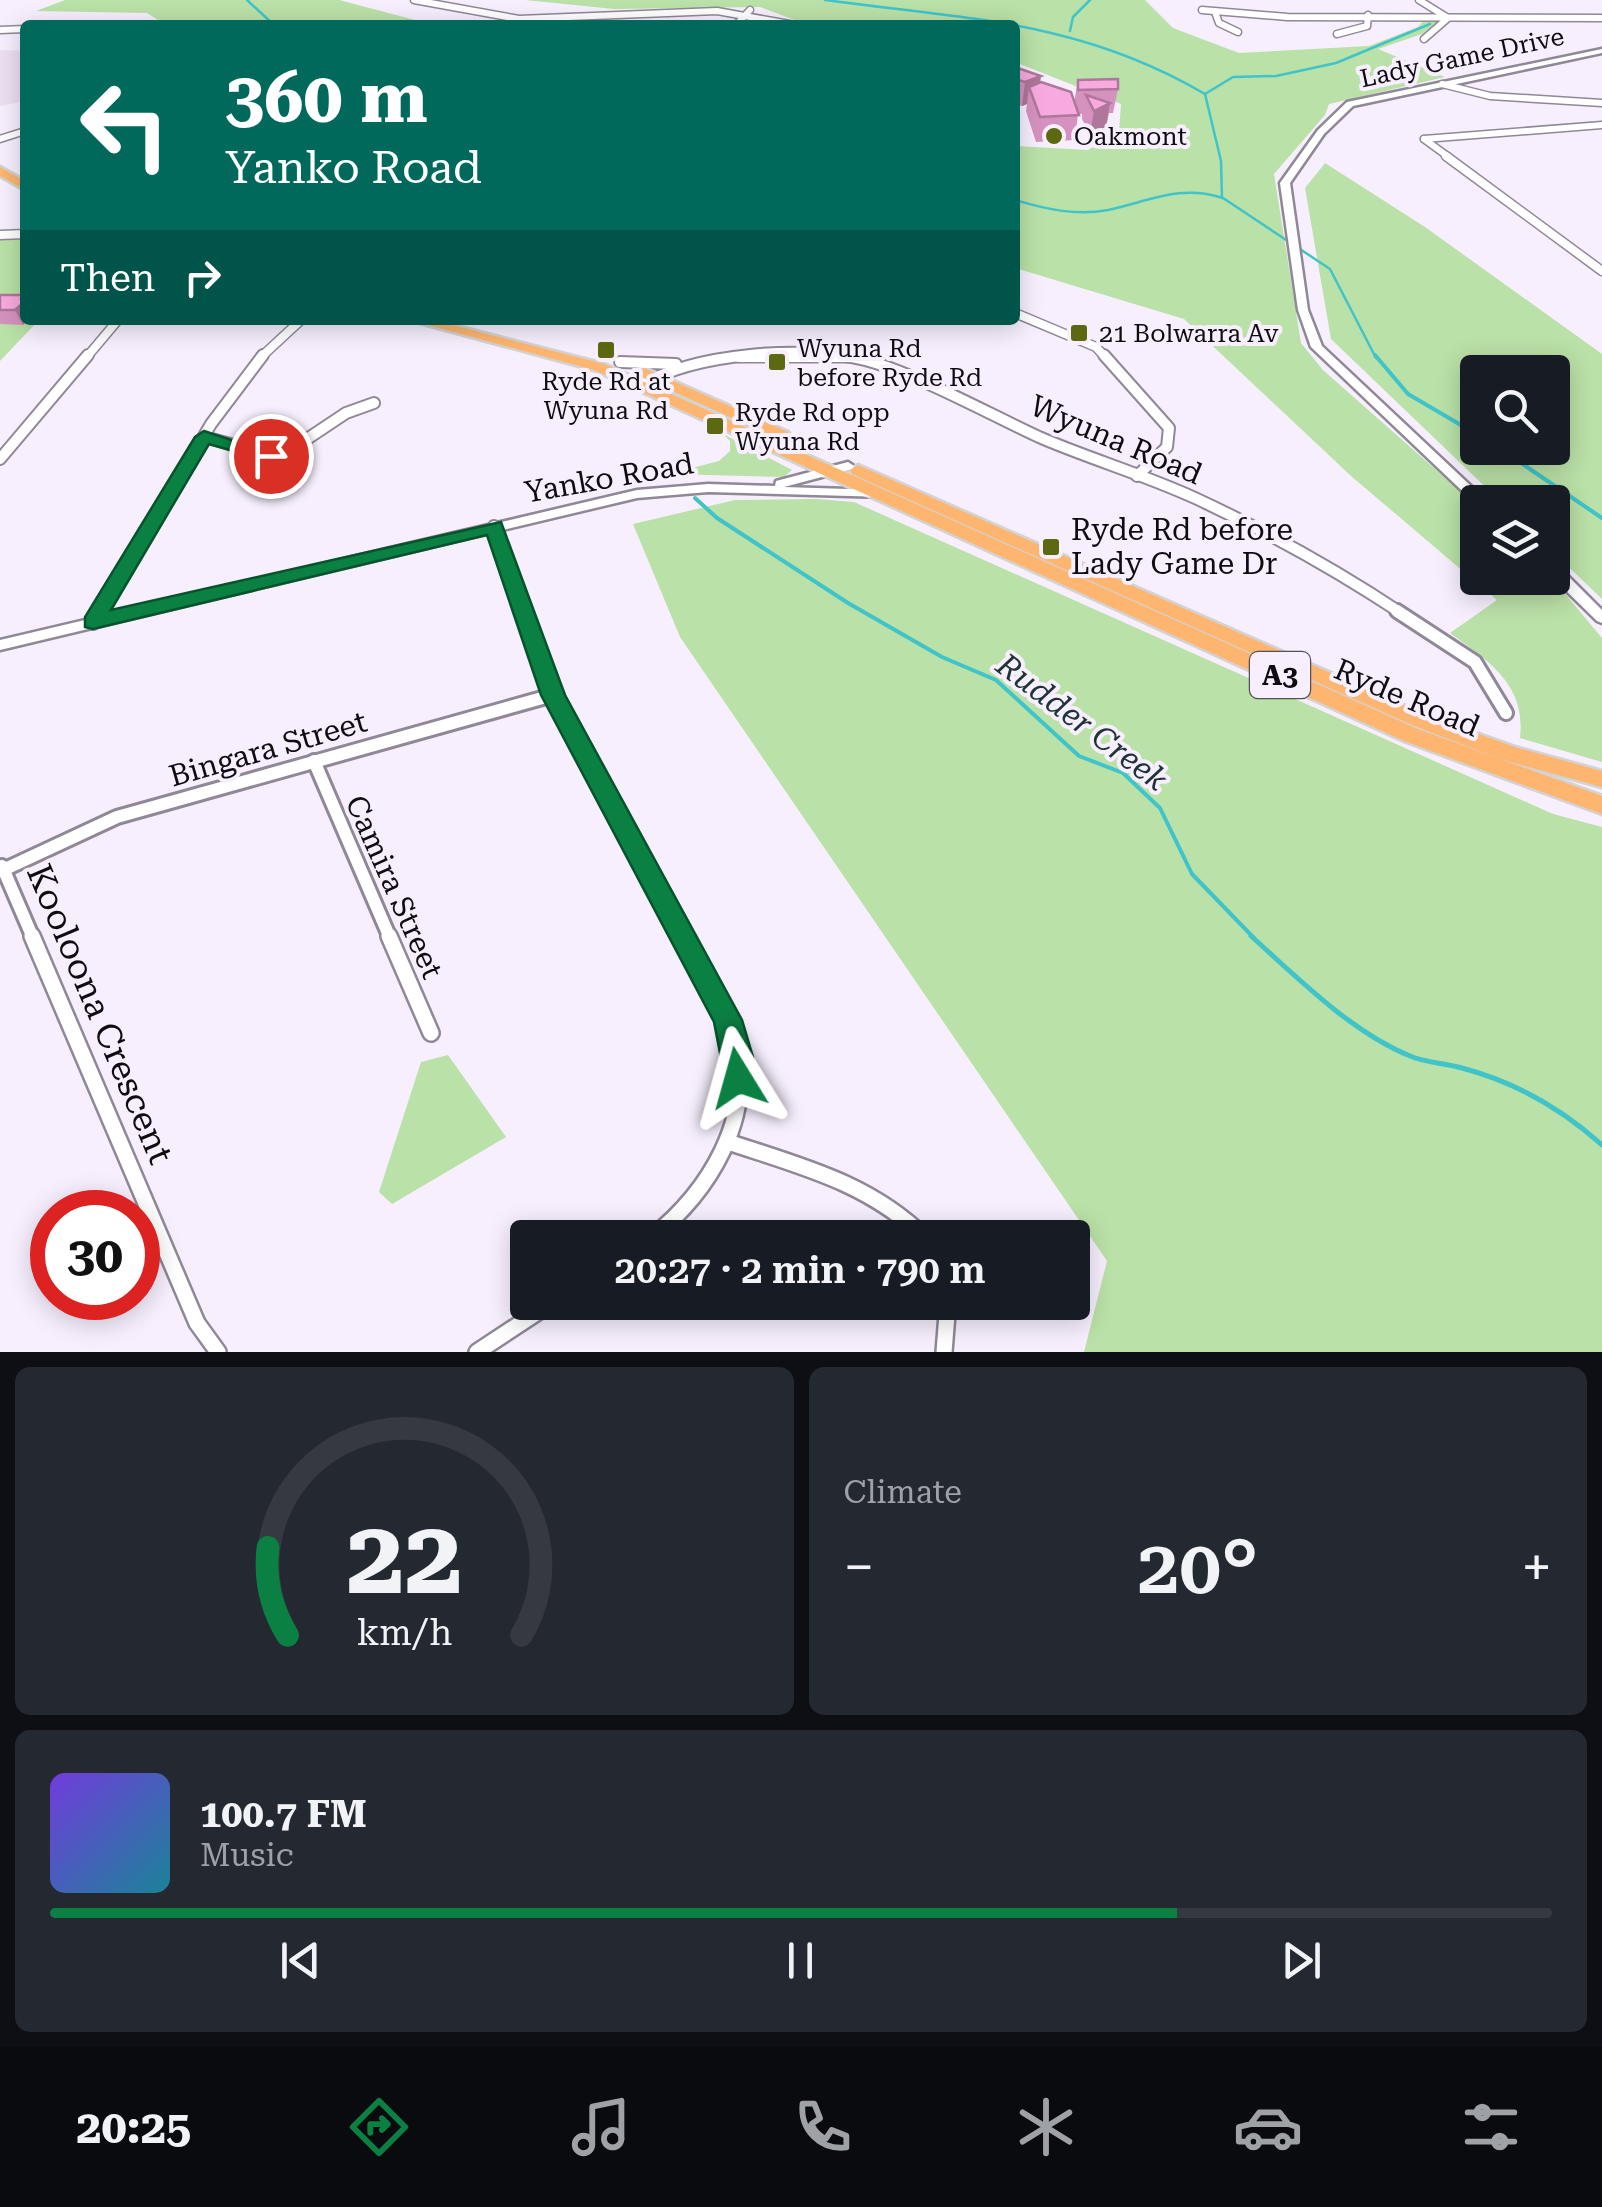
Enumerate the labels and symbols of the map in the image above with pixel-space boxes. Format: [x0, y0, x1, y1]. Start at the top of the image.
street label: Lady Game Drive [1358, 22, 1567, 93]
place label: Oakmont [1074, 122, 1187, 151]
marker: Oakmont [1043, 125, 1065, 147]
place label: 21 Bolwarra Av [1099, 319, 1279, 348]
marker: 21 Bolwarra Av [1068, 322, 1090, 344]
place label: Wyuna Rd before Ryde Rd [797, 334, 982, 392]
marker: Ryde Rd at Wyuna Rd [595, 339, 617, 361]
marker: Wyuna Rd before Ryde Rd [766, 351, 788, 373]
place label: Ryde Rd at Wyuna Rd [541, 367, 671, 425]
street label: Wyuna Road [1025, 388, 1207, 491]
place label: Ryde Rd opp Wyuna Rd [735, 398, 890, 456]
pin [229, 414, 314, 499]
marker: Ryde Rd opp Wyuna Rd [704, 415, 726, 437]
street label: Yanko Road [522, 445, 696, 510]
place label: Ryde Rd before Lady Game Dr [1071, 512, 1293, 581]
marker: Ryde Rd before Lady Game Dr [1040, 536, 1062, 558]
water label: Rudder Creek [988, 645, 1175, 799]
street label: Ryde Road [1329, 651, 1485, 744]
road number: A3 [1250, 652, 1310, 698]
street label: Bingara Street [165, 704, 371, 793]
street label: Camira Street [338, 790, 450, 984]
street label: Kooloona Crescent [18, 858, 181, 1170]
position arrow [686, 1026, 790, 1130]
speed limit sign: 30 [30, 1190, 160, 1320]

